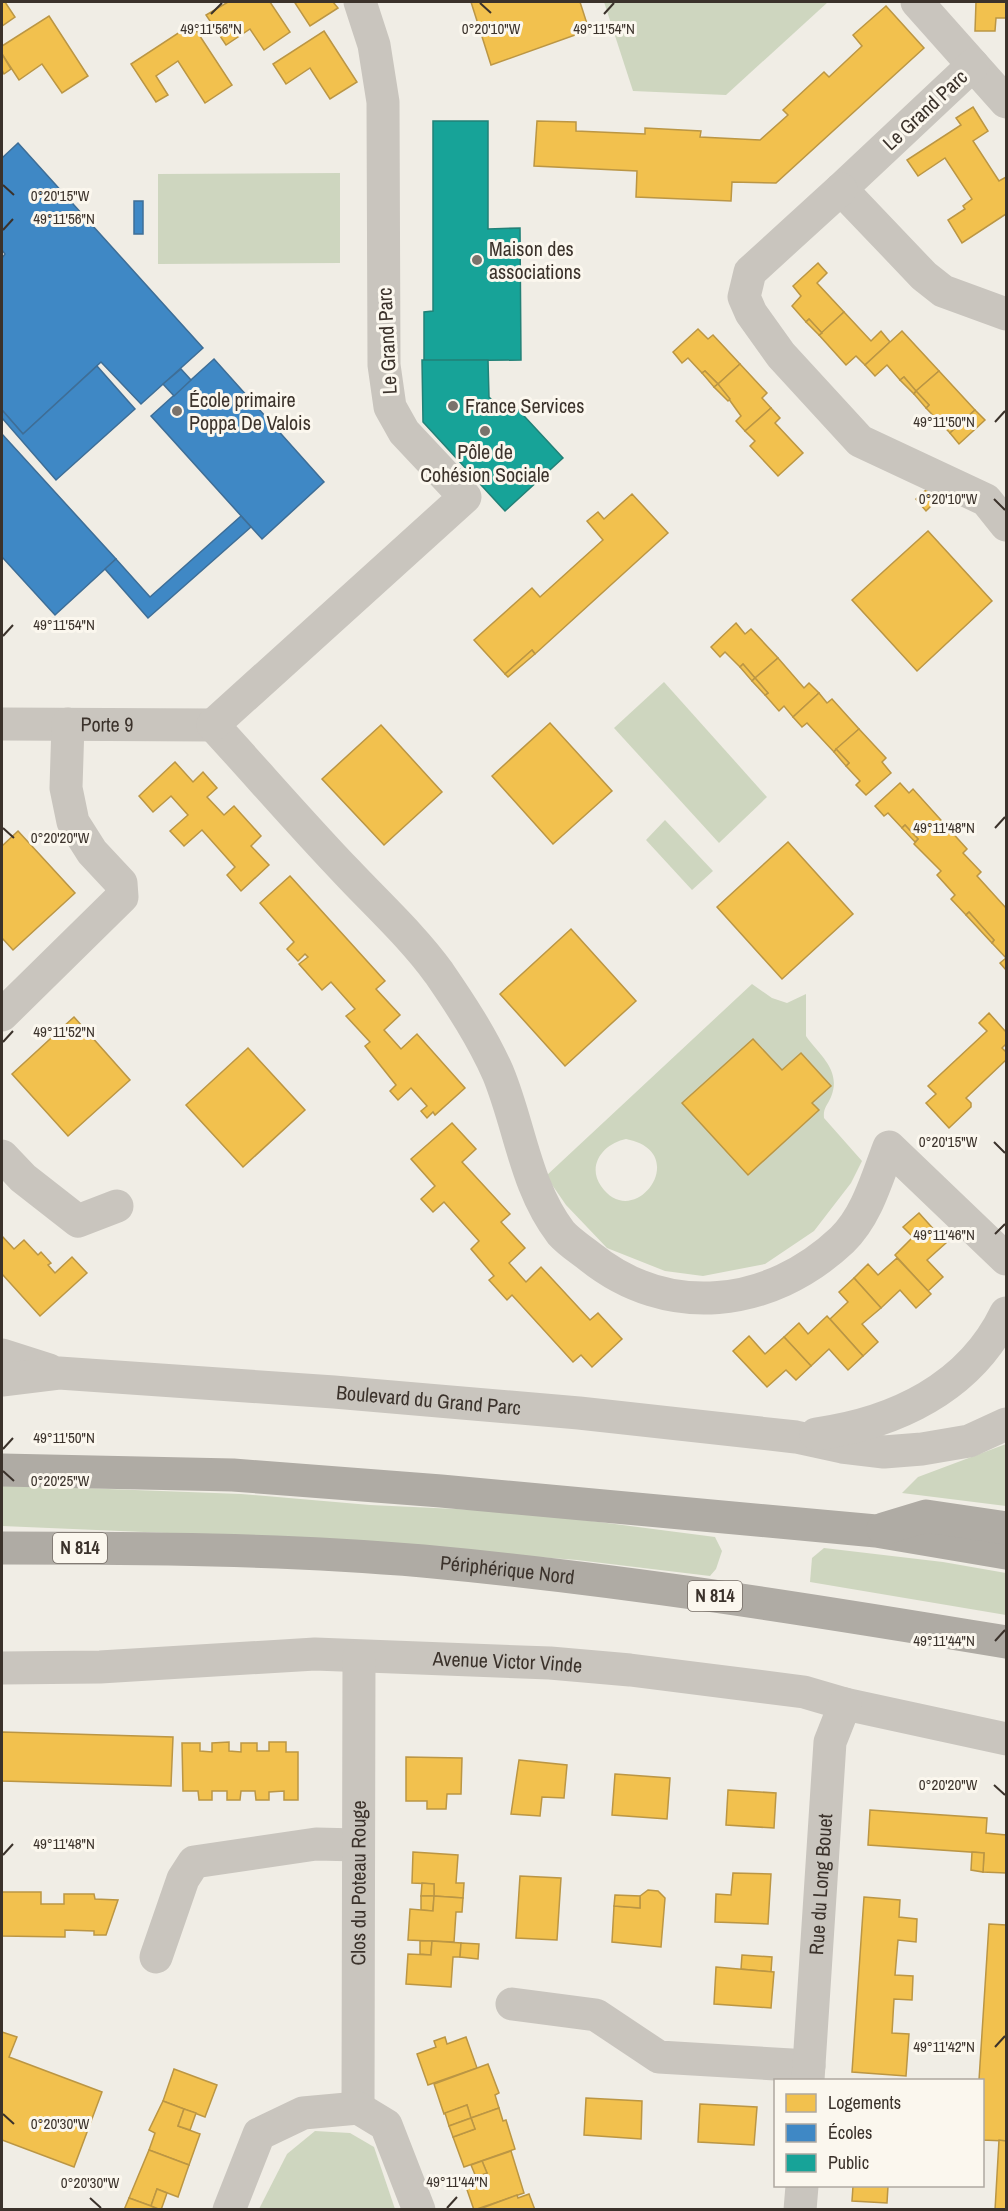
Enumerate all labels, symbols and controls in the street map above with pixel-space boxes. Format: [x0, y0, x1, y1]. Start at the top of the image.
text: 49°11'56"N [180, 18, 242, 39]
text: 0°20'10"W [462, 18, 521, 39]
text: 49°11'54"N [573, 18, 635, 39]
street label: Le Grand Parc [876, 63, 973, 156]
text: 0°20'15"W [31, 185, 90, 206]
text: 49°11'56"N [33, 208, 95, 229]
place label: Maison des associations [489, 235, 581, 285]
marker: Maison des associations [470, 253, 484, 267]
street label: Le Grand Parc [370, 287, 403, 395]
place label: École primaire Poppa De Valois [189, 386, 311, 436]
place label: France Services [465, 392, 584, 419]
marker: France Services [446, 399, 460, 413]
marker: École primaire Poppa De Valois [170, 404, 184, 418]
text: 49°11'50"N [913, 411, 975, 432]
marker: Pôle de Cohésion Sociale [478, 424, 492, 438]
place label: Pôle de Cohésion Sociale [420, 438, 550, 488]
text: 0°20'10"W [919, 488, 978, 509]
text: 49°11'54"N [33, 614, 95, 635]
street label: Porte 9 [80, 710, 134, 738]
text: 49°11'48"N [913, 817, 975, 838]
text: 0°20'20"W [31, 827, 90, 848]
text: 49°11'52"N [33, 1021, 95, 1042]
text: 0°20'15"W [919, 1131, 978, 1152]
text: 49°11'46"N [913, 1224, 975, 1245]
street label: Boulevard du Grand Parc [335, 1378, 522, 1421]
text: 49°11'50"N [33, 1427, 95, 1448]
text: 0°20'25"W [31, 1470, 90, 1491]
road number: N 814 [53, 1533, 107, 1563]
street label: Périphérique Nord [439, 1549, 576, 1590]
road number: N 814 [688, 1581, 742, 1611]
text: 49°11'44"N [913, 1630, 975, 1651]
street label: Avenue Victor Vinde [431, 1644, 583, 1679]
text: 0°20'20"W [919, 1774, 978, 1795]
street label: Clos du Poteau Rouge [344, 1800, 372, 1966]
street label: Rue du Long Bouet [802, 1813, 838, 1956]
text: 49°11'48"N [33, 1833, 95, 1854]
text: 49°11'42"N [913, 2036, 975, 2057]
legend [774, 2079, 984, 2187]
text: Logements [828, 2090, 901, 2115]
text: 0°20'30"W [31, 2113, 90, 2134]
text: Écoles [828, 2120, 872, 2145]
text: Public [828, 2150, 869, 2175]
text: 49°11'44"N [426, 2171, 488, 2192]
text: 0°20'30"W [61, 2172, 120, 2193]

